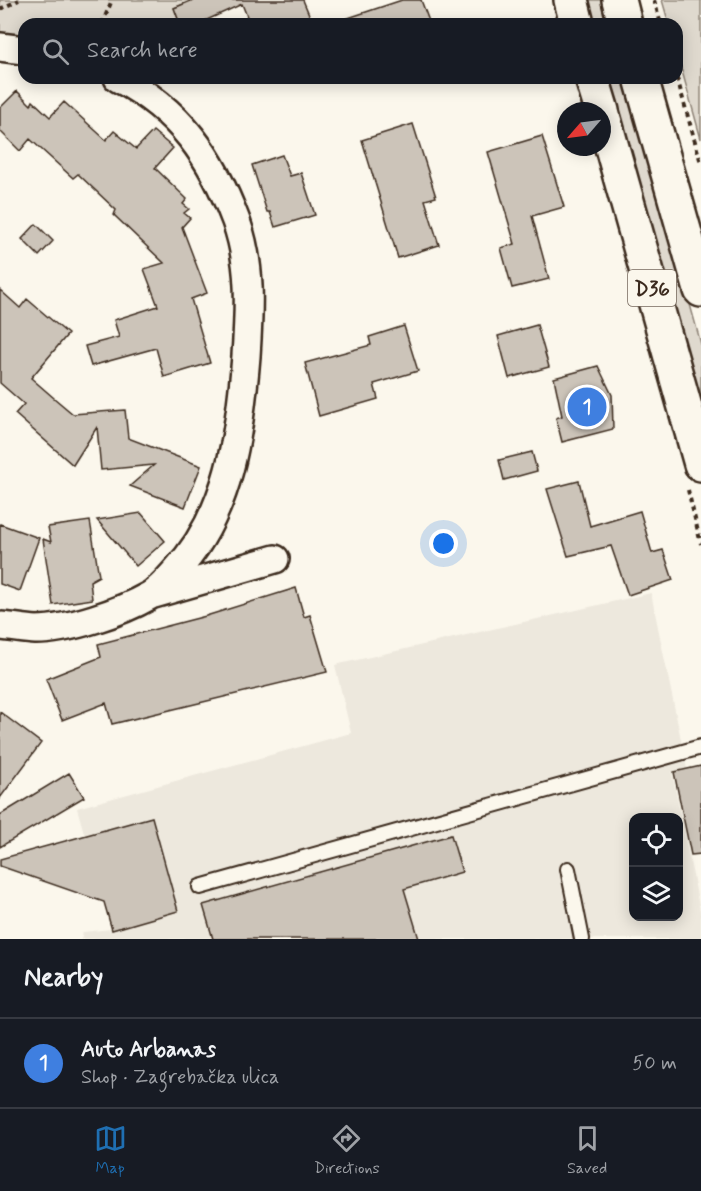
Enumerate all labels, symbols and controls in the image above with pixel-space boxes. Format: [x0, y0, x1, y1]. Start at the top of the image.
search box [18, 18, 683, 84]
icon: search [39, 35, 72, 68]
text: Search here [87, 37, 198, 65]
north arrow [557, 102, 611, 156]
road number: D36 [628, 270, 676, 306]
pin: 1 [568, 384, 606, 430]
your location [429, 529, 458, 558]
map controls [629, 813, 683, 921]
button: locate [629, 813, 683, 867]
button: layers [629, 867, 683, 921]
text: Nearby [24, 961, 103, 995]
text: Auto Arbanas [81, 1036, 216, 1064]
text: 1 [39, 1050, 48, 1077]
text: 50 m [632, 1050, 677, 1077]
text: Shop · Zagrebačka ulica [81, 1064, 279, 1091]
tab: Map [94, 1122, 127, 1179]
tab: Directions [314, 1122, 380, 1179]
tab: Saved [567, 1122, 607, 1179]

